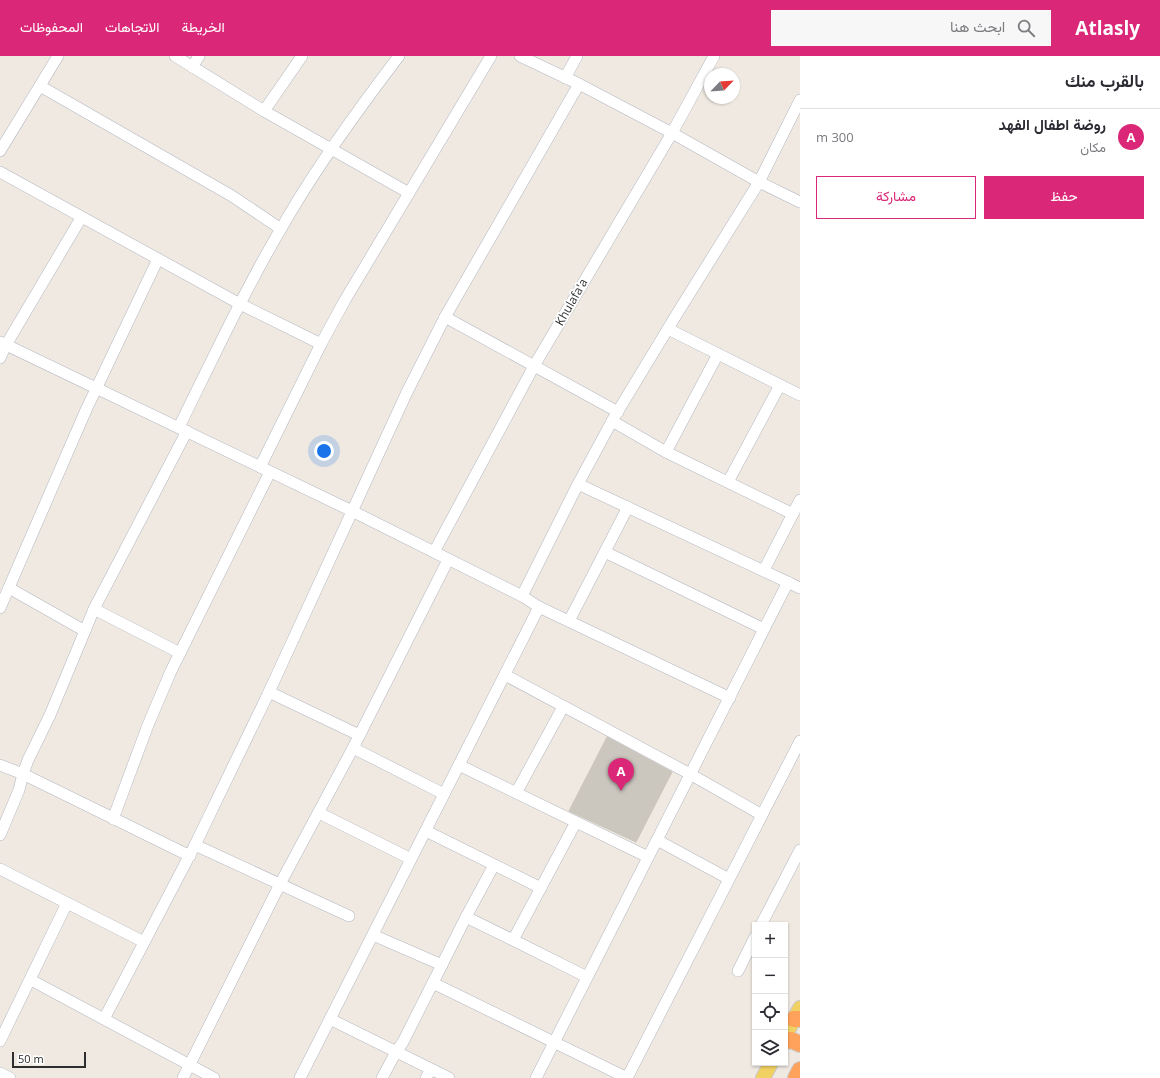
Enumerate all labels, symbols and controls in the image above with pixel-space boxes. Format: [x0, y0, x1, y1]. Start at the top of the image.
search box [771, 10, 1051, 46]
text: Atlasly [1075, 15, 1140, 41]
text: ابحث هنا [950, 16, 1005, 36]
text: المحفوظات [20, 17, 83, 36]
text: الاتجاهات [105, 17, 159, 36]
text: الخريطة [181, 17, 225, 36]
icon: search [1015, 17, 1037, 39]
north arrow [704, 68, 740, 104]
text: بالقرب منك [1065, 69, 1144, 92]
text: روضة اطفال الفهد [999, 114, 1106, 134]
text: 300 m [816, 128, 854, 146]
text: A [1127, 128, 1136, 146]
text: مكان [1080, 138, 1106, 156]
button: مشاركة [816, 176, 976, 219]
button: حفظ [984, 176, 1144, 219]
street label: Khulafa'a [551, 275, 591, 329]
your location [314, 441, 334, 461]
pin: A [608, 758, 634, 791]
map controls [752, 922, 788, 1066]
button: + [752, 922, 788, 958]
button: − [752, 958, 788, 994]
button: locate [752, 994, 788, 1030]
button: layers [752, 1030, 788, 1066]
scale bar [12, 1050, 86, 1069]
text: 50 m [18, 1051, 44, 1066]

